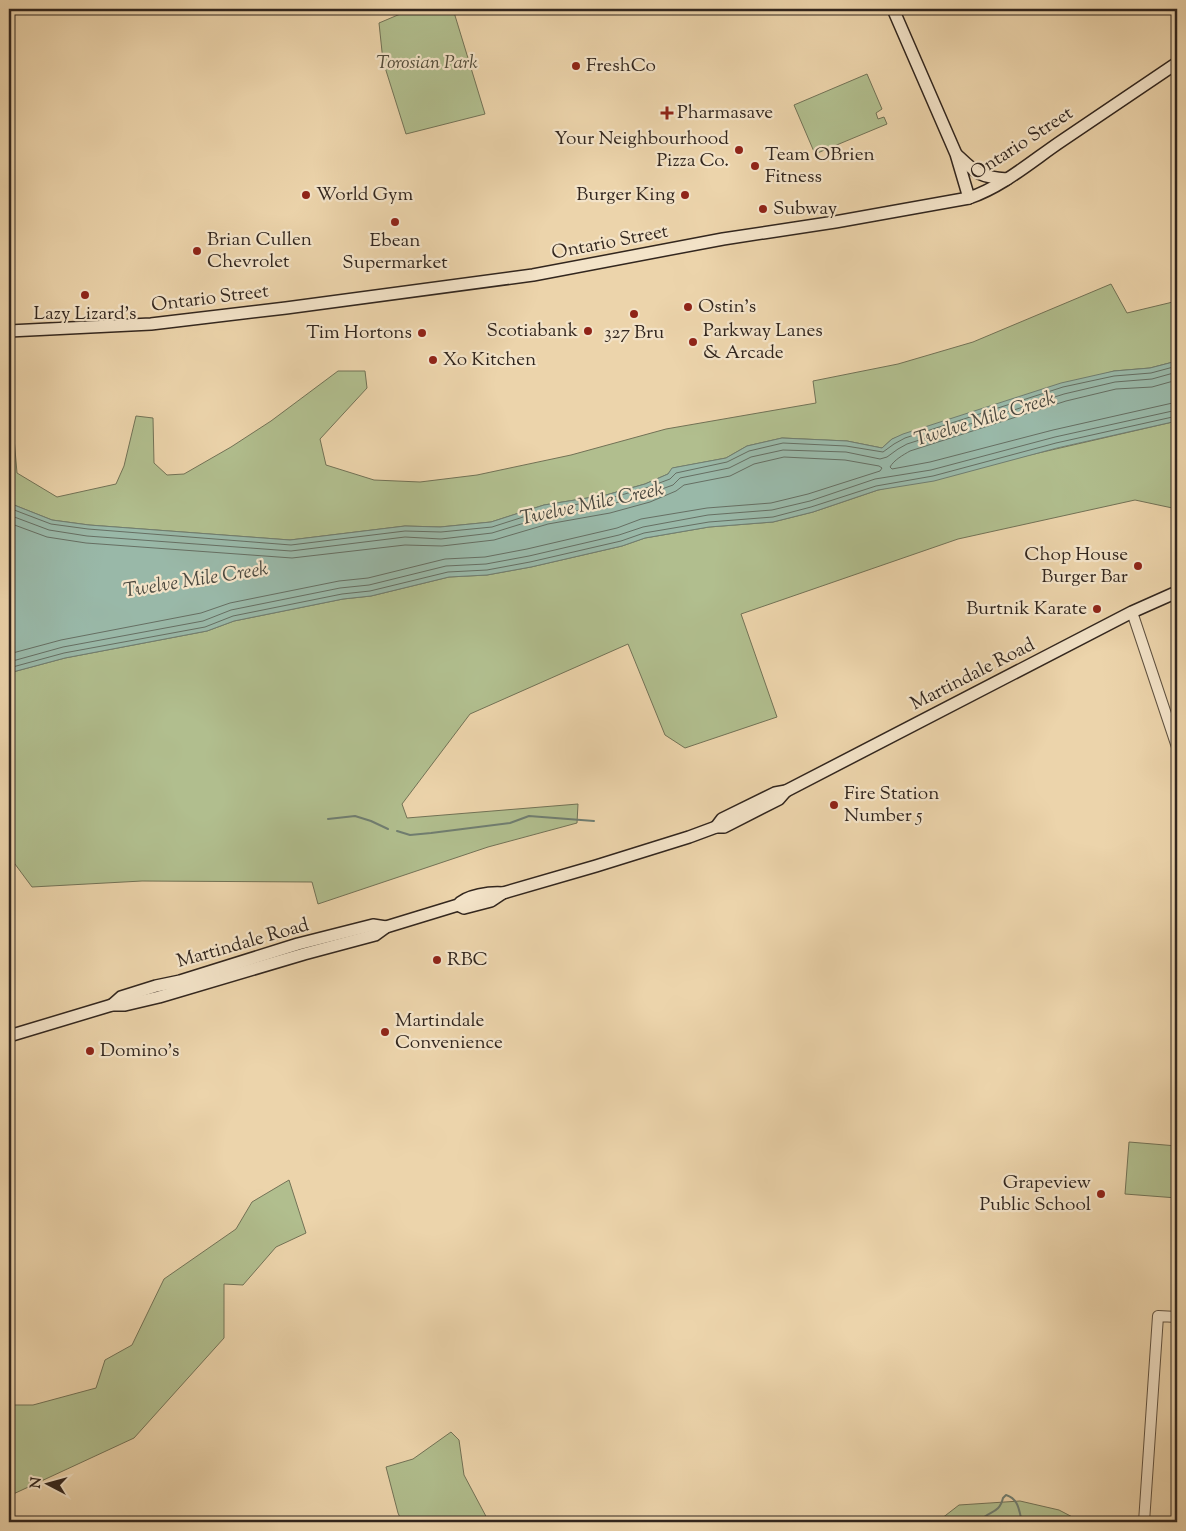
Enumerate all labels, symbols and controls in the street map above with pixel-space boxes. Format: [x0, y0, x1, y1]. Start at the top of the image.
park label: Torosian Park [376, 50, 478, 77]
place label: FreshCo [586, 53, 656, 80]
marker: FreshCo [570, 60, 582, 72]
place label: Pharmasave [677, 100, 773, 127]
street label: Ontario Street [965, 100, 1079, 188]
marker: Pharmasave [661, 107, 673, 119]
place label: Your Neighbourhood Pizza Co. [554, 126, 729, 175]
place label: Team OBrien Fitness [765, 142, 875, 191]
marker: Your Neighbourhood Pizza Co. [733, 144, 745, 156]
marker: Team OBrien Fitness [749, 160, 761, 172]
place label: World Gym [316, 182, 414, 209]
place label: Burger King [576, 182, 675, 209]
marker: World Gym [300, 189, 312, 201]
marker: Burger King [679, 189, 691, 201]
place label: Subway [773, 196, 838, 223]
marker: Subway [757, 203, 769, 215]
marker: Ebean Supermarket [389, 216, 401, 228]
street label: Ontario Street [549, 218, 671, 268]
place label: Brian Cullen Chevrolet [207, 227, 312, 276]
place label: Ebean Supermarket [342, 228, 448, 277]
marker: Brian Cullen Chevrolet [191, 245, 203, 257]
street label: Ontario Street [150, 278, 271, 320]
marker: Lazy Lizard's [79, 289, 91, 301]
place label: Ostin's [698, 294, 756, 321]
place label: Lazy Lizard's [33, 301, 137, 328]
marker: Ostin's [682, 301, 694, 313]
marker: 327 Bru [628, 308, 640, 320]
place label: Scotiabank [487, 318, 579, 345]
place label: Parkway Lanes & Arcade [703, 318, 823, 367]
place label: Tim Hortons [306, 320, 412, 347]
place label: 327 Bru [604, 320, 664, 347]
marker: Scotiabank [582, 325, 594, 337]
marker: Tim Hortons [416, 327, 428, 339]
marker: Parkway Lanes & Arcade [687, 336, 699, 348]
place label: Xo Kitchen [443, 347, 536, 374]
marker: Xo Kitchen [427, 354, 439, 366]
water label: Twelve Mile Creek [911, 385, 1059, 455]
water label: Twelve Mile Creek [518, 476, 666, 534]
place label: Chop House Burger Bar [1024, 542, 1128, 591]
water label: Twelve Mile Creek [122, 555, 270, 607]
marker: Chop House Burger Bar [1132, 560, 1144, 572]
place label: Burtnik Karate [966, 596, 1087, 623]
marker: Burtnik Karate [1091, 603, 1103, 615]
street label: Martindale Road [906, 632, 1040, 718]
place label: Fire Station Number 5 [844, 781, 939, 830]
marker: Fire Station Number 5 [828, 799, 840, 811]
street label: Martindale Road [174, 912, 312, 976]
place label: RBC [447, 947, 488, 974]
marker: RBC [431, 954, 443, 966]
place label: Martindale Convenience [395, 1008, 503, 1057]
marker: Martindale Convenience [379, 1026, 391, 1038]
place label: Domino's [100, 1038, 179, 1065]
marker: Domino's [84, 1045, 96, 1057]
place label: Grapeview Public School [979, 1170, 1091, 1219]
marker: Grapeview Public School [1095, 1188, 1107, 1200]
north arrow [22, 1458, 72, 1508]
text: N [27, 1476, 48, 1489]

